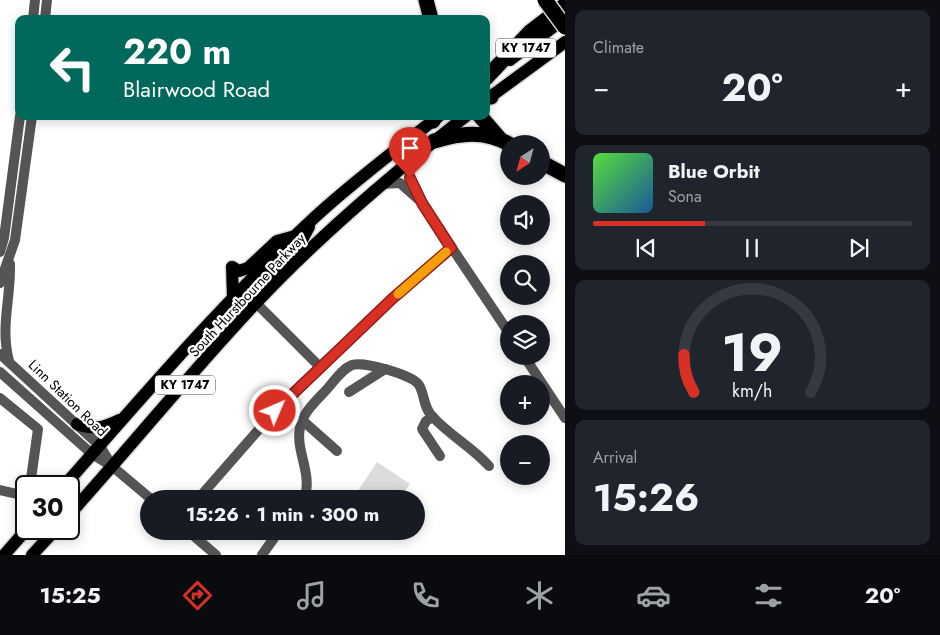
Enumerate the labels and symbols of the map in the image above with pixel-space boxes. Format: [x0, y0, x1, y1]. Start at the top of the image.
road number: KY 1747 [496, 38, 556, 58]
pin [389, 127, 431, 178]
north arrow [500, 135, 550, 185]
street label: South Hurstbourne Parkway [184, 228, 310, 361]
street label: Linn Station Road [24, 355, 112, 441]
road number: KY 1747 [155, 376, 215, 394]
position arrow [248, 384, 300, 436]
speed limit sign: 30 [15, 475, 80, 540]

